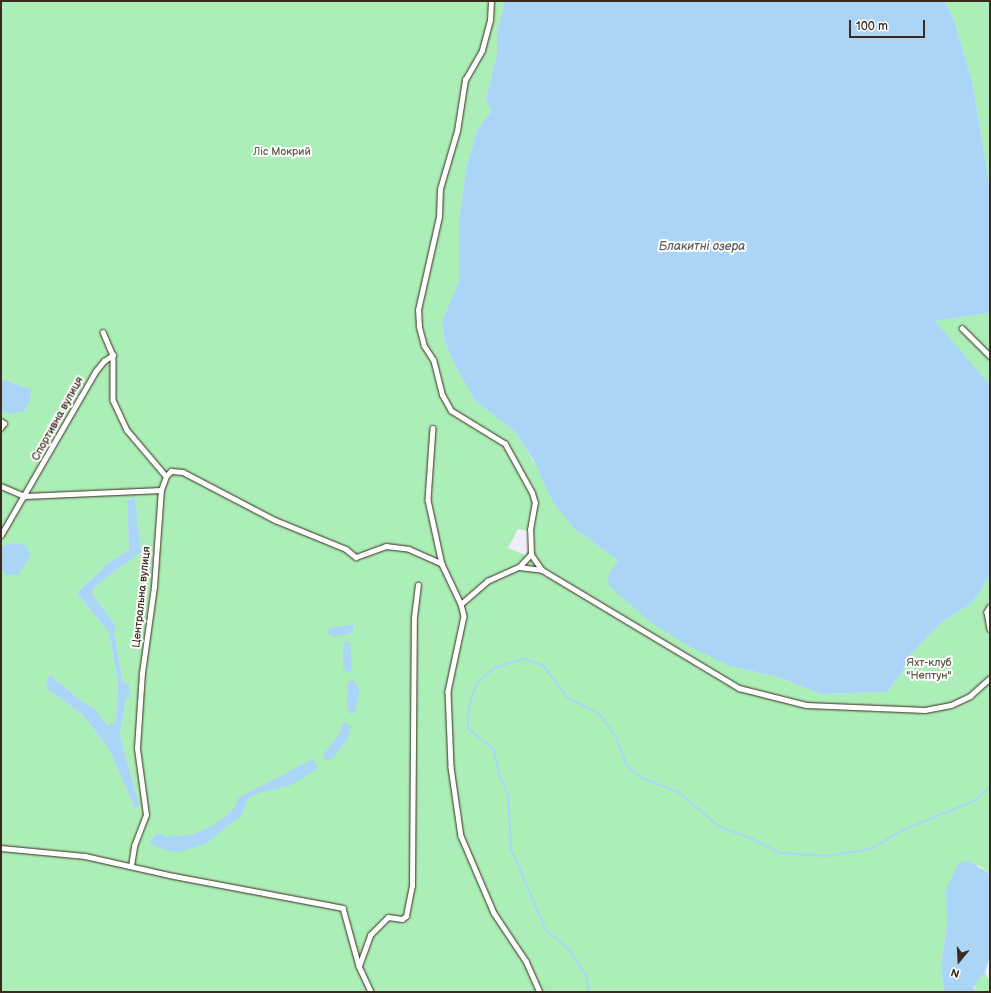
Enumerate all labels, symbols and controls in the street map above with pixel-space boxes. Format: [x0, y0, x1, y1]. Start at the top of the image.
scale bar [851, 12, 927, 38]
text: 100 m [856, 19, 888, 34]
park label: Ліс Мокрий [253, 145, 311, 159]
water label: Блакитні озера [659, 240, 745, 254]
street label: Спортивна вулиця [29, 375, 87, 463]
street label: Центральна вулиця [130, 546, 154, 648]
park label: Яхт-клуб "Нептун" [906, 657, 952, 683]
north arrow [939, 941, 979, 981]
text: N [949, 965, 961, 980]

